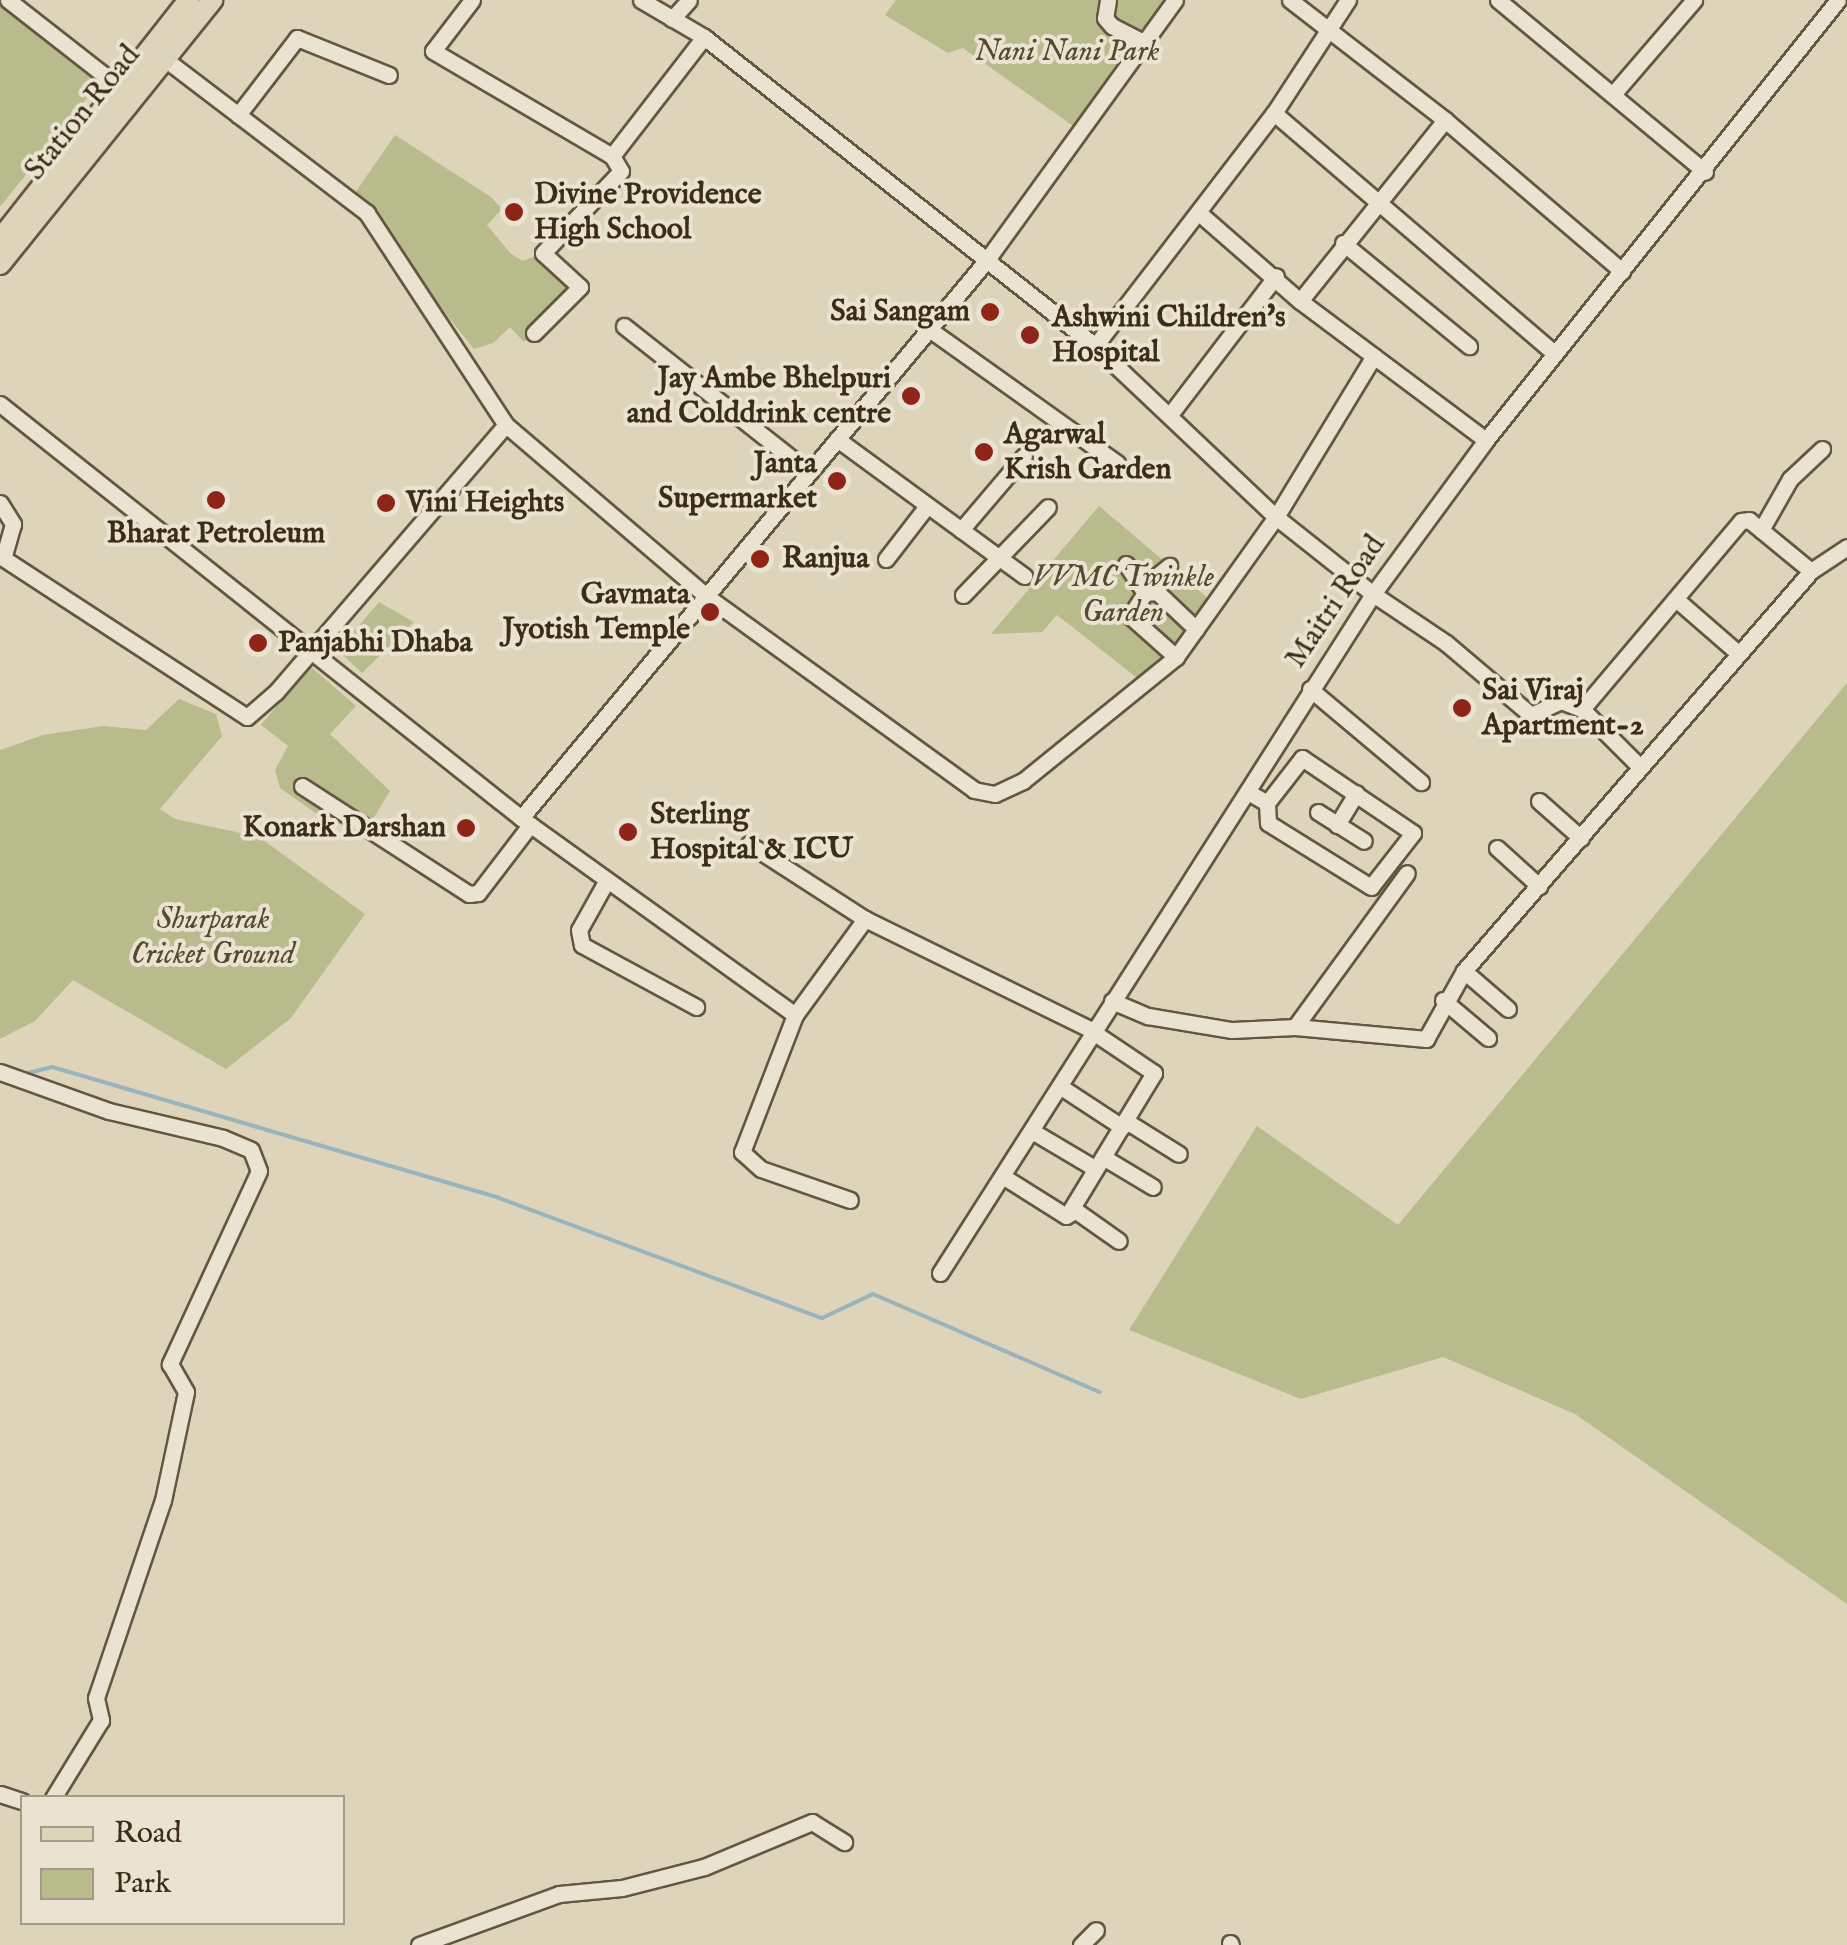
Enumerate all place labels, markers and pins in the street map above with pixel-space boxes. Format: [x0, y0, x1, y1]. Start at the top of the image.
place label: Divine Providence High School [534, 177, 761, 248]
marker: Divine Providence High School [503, 201, 525, 223]
place label: Sai Sangam [830, 294, 970, 330]
place label: Ashwini Children's Hospital [1052, 300, 1285, 370]
marker: Sai Sangam [979, 301, 1001, 323]
marker: Ashwini Children's Hospital [1017, 322, 1043, 348]
place label: Jay Ambe Bhelpuri and Colddrink centre [627, 361, 891, 432]
marker: Jay Ambe Bhelpuri and Colddrink centre [900, 385, 922, 407]
place label: Agarwal Krish Garden [1004, 417, 1171, 488]
marker: Agarwal Krish Garden [973, 441, 995, 463]
place label: Janta Supermarket [658, 446, 817, 516]
marker: Janta Supermarket [826, 470, 848, 492]
place label: Vini Heights [406, 485, 564, 521]
marker: Bharat Petroleum [205, 489, 227, 511]
marker: Vini Heights [375, 492, 397, 514]
place label: Bharat Petroleum [107, 516, 325, 552]
place label: Ranjua [782, 541, 869, 577]
marker: Ranjua [747, 546, 773, 572]
place label: Gavmata Jyotish Temple [503, 577, 690, 648]
marker: Gavmata Jyotish Temple [699, 601, 721, 623]
place label: Panjabhi Dhaba [278, 625, 472, 661]
marker: Panjabhi Dhaba [247, 632, 269, 654]
place label: Sai Viraj Apartment-2 [1482, 673, 1644, 744]
marker: Sai Viraj Apartment-2 [1451, 697, 1473, 719]
place label: Sterling Hospital & ICU [650, 797, 853, 868]
place label: Konark Darshan [242, 810, 446, 846]
marker: Konark Darshan [455, 817, 477, 839]
marker: Sterling Hospital & ICU [615, 819, 641, 845]

